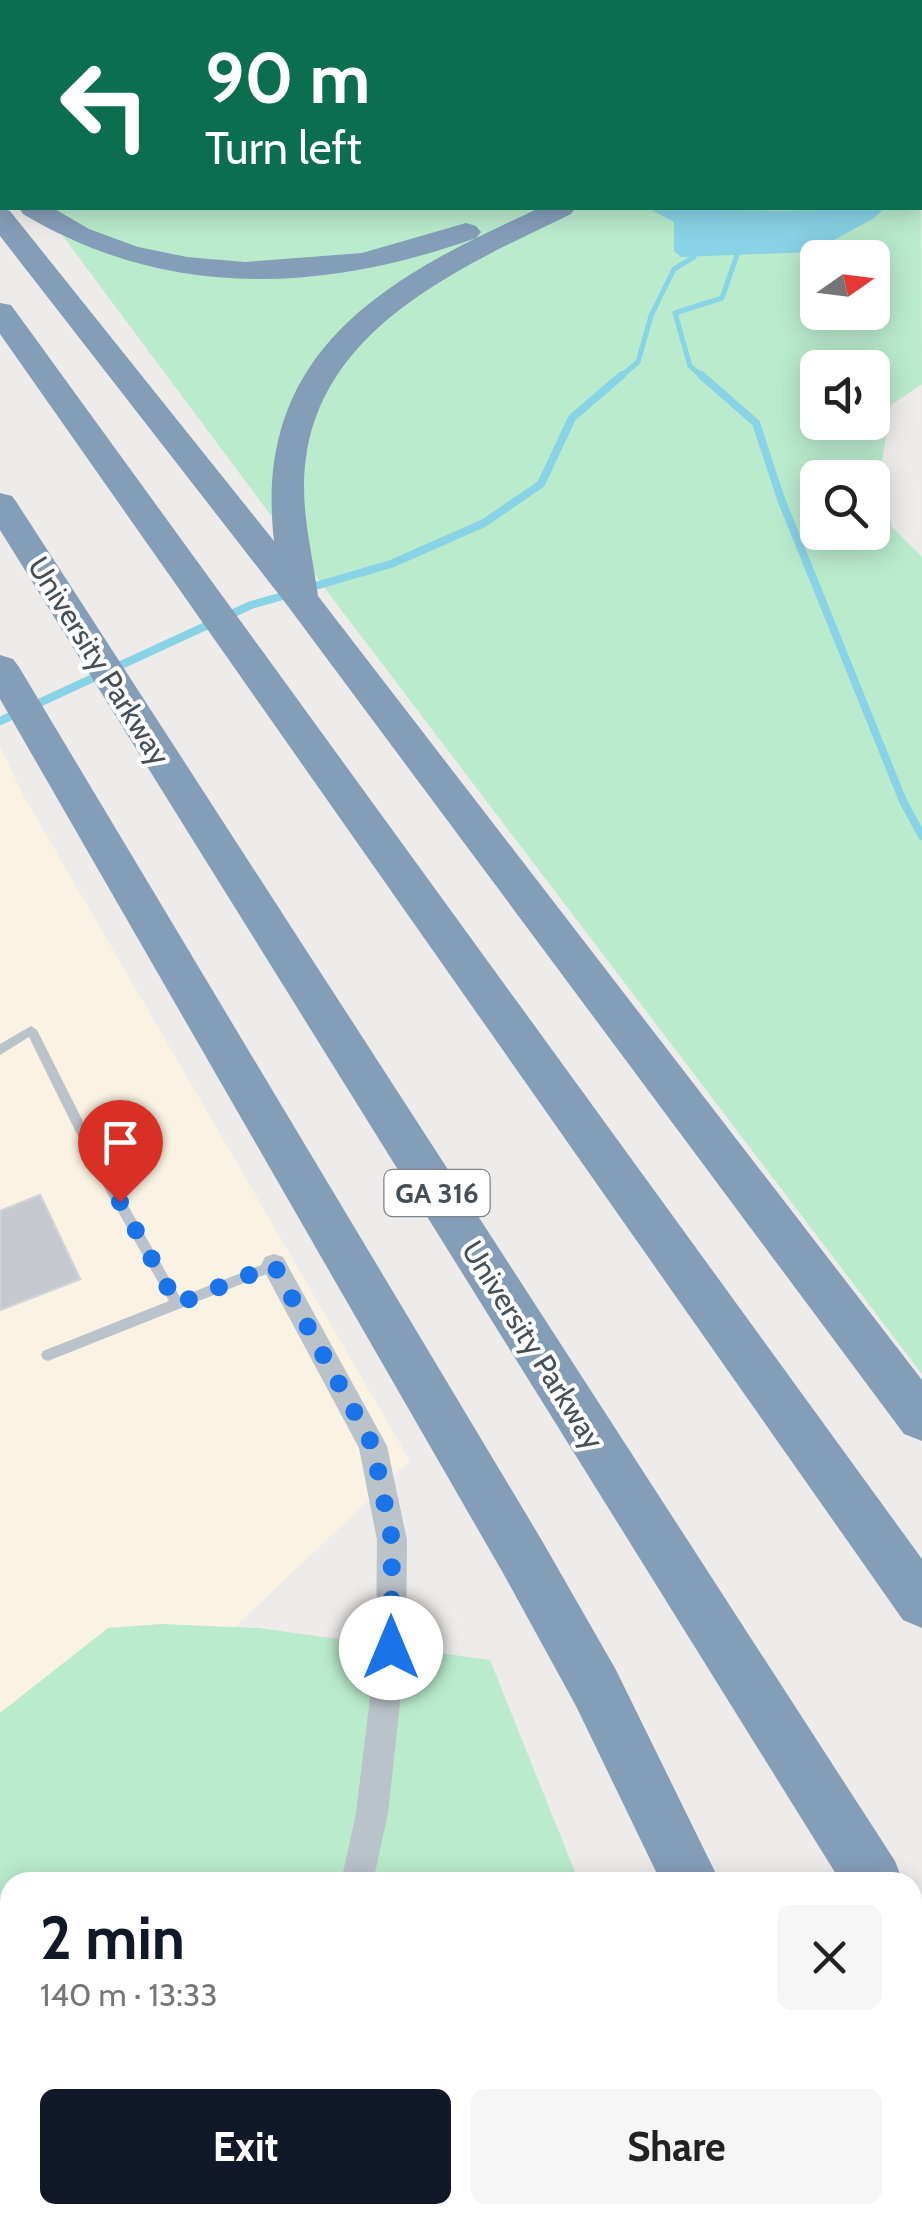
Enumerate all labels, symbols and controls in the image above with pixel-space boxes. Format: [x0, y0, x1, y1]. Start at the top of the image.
text: 90 m [205, 35, 370, 121]
icon: left [40, 40, 170, 170]
text: Turn left [205, 121, 362, 175]
north arrow [800, 240, 890, 330]
map controls [800, 240, 890, 550]
button: sound [800, 350, 890, 440]
button: search [800, 460, 890, 550]
street label: University Parkway [20, 550, 178, 772]
pin [78, 1100, 163, 1203]
icon: arrive [93, 1115, 148, 1170]
road number: GA 316 [384, 1170, 490, 1216]
street label: University Parkway [454, 1234, 612, 1456]
position arrow [339, 1596, 443, 1700]
text: 2 min [40, 1901, 185, 1974]
button: close [777, 1905, 882, 2010]
text: 140 m · 13:33 [40, 1975, 218, 2014]
button: Exit [40, 2089, 451, 2204]
button: Share [471, 2089, 882, 2204]

